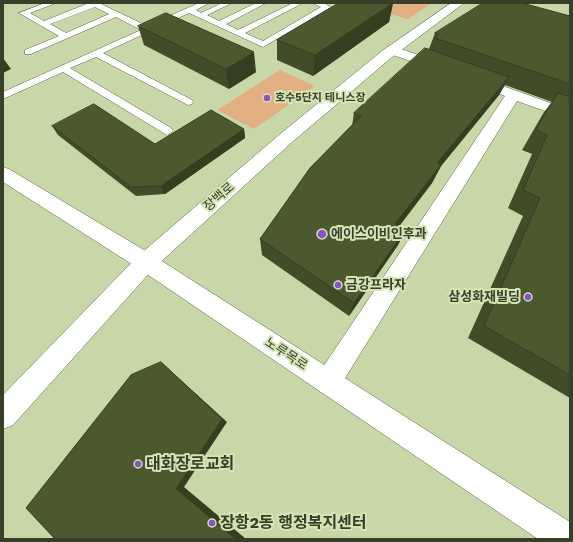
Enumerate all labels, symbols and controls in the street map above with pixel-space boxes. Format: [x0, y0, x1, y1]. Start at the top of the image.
place label: 호수5단지 테니스장 [275, 91, 366, 105]
marker: 호수5단지 테니스장 [262, 93, 272, 103]
street label: 장백로 [200, 179, 238, 215]
place label: 에이스이비인후과 [331, 226, 427, 242]
marker: 에이스이비인후과 [316, 228, 328, 240]
place label: 금강프라자 [346, 277, 406, 293]
marker: 금강프라자 [333, 280, 343, 290]
place label: 삼성화재빌딩 [448, 289, 520, 305]
marker: 삼성화재빌딩 [523, 292, 533, 302]
street label: 노루목로 [262, 334, 310, 374]
place label: 대화장로교회 [146, 454, 234, 474]
marker: 대화장로교회 [133, 459, 143, 469]
place label: 장항2동 행정복지센터 [220, 513, 367, 533]
marker: 장항2동 행정복지센터 [207, 518, 217, 528]

